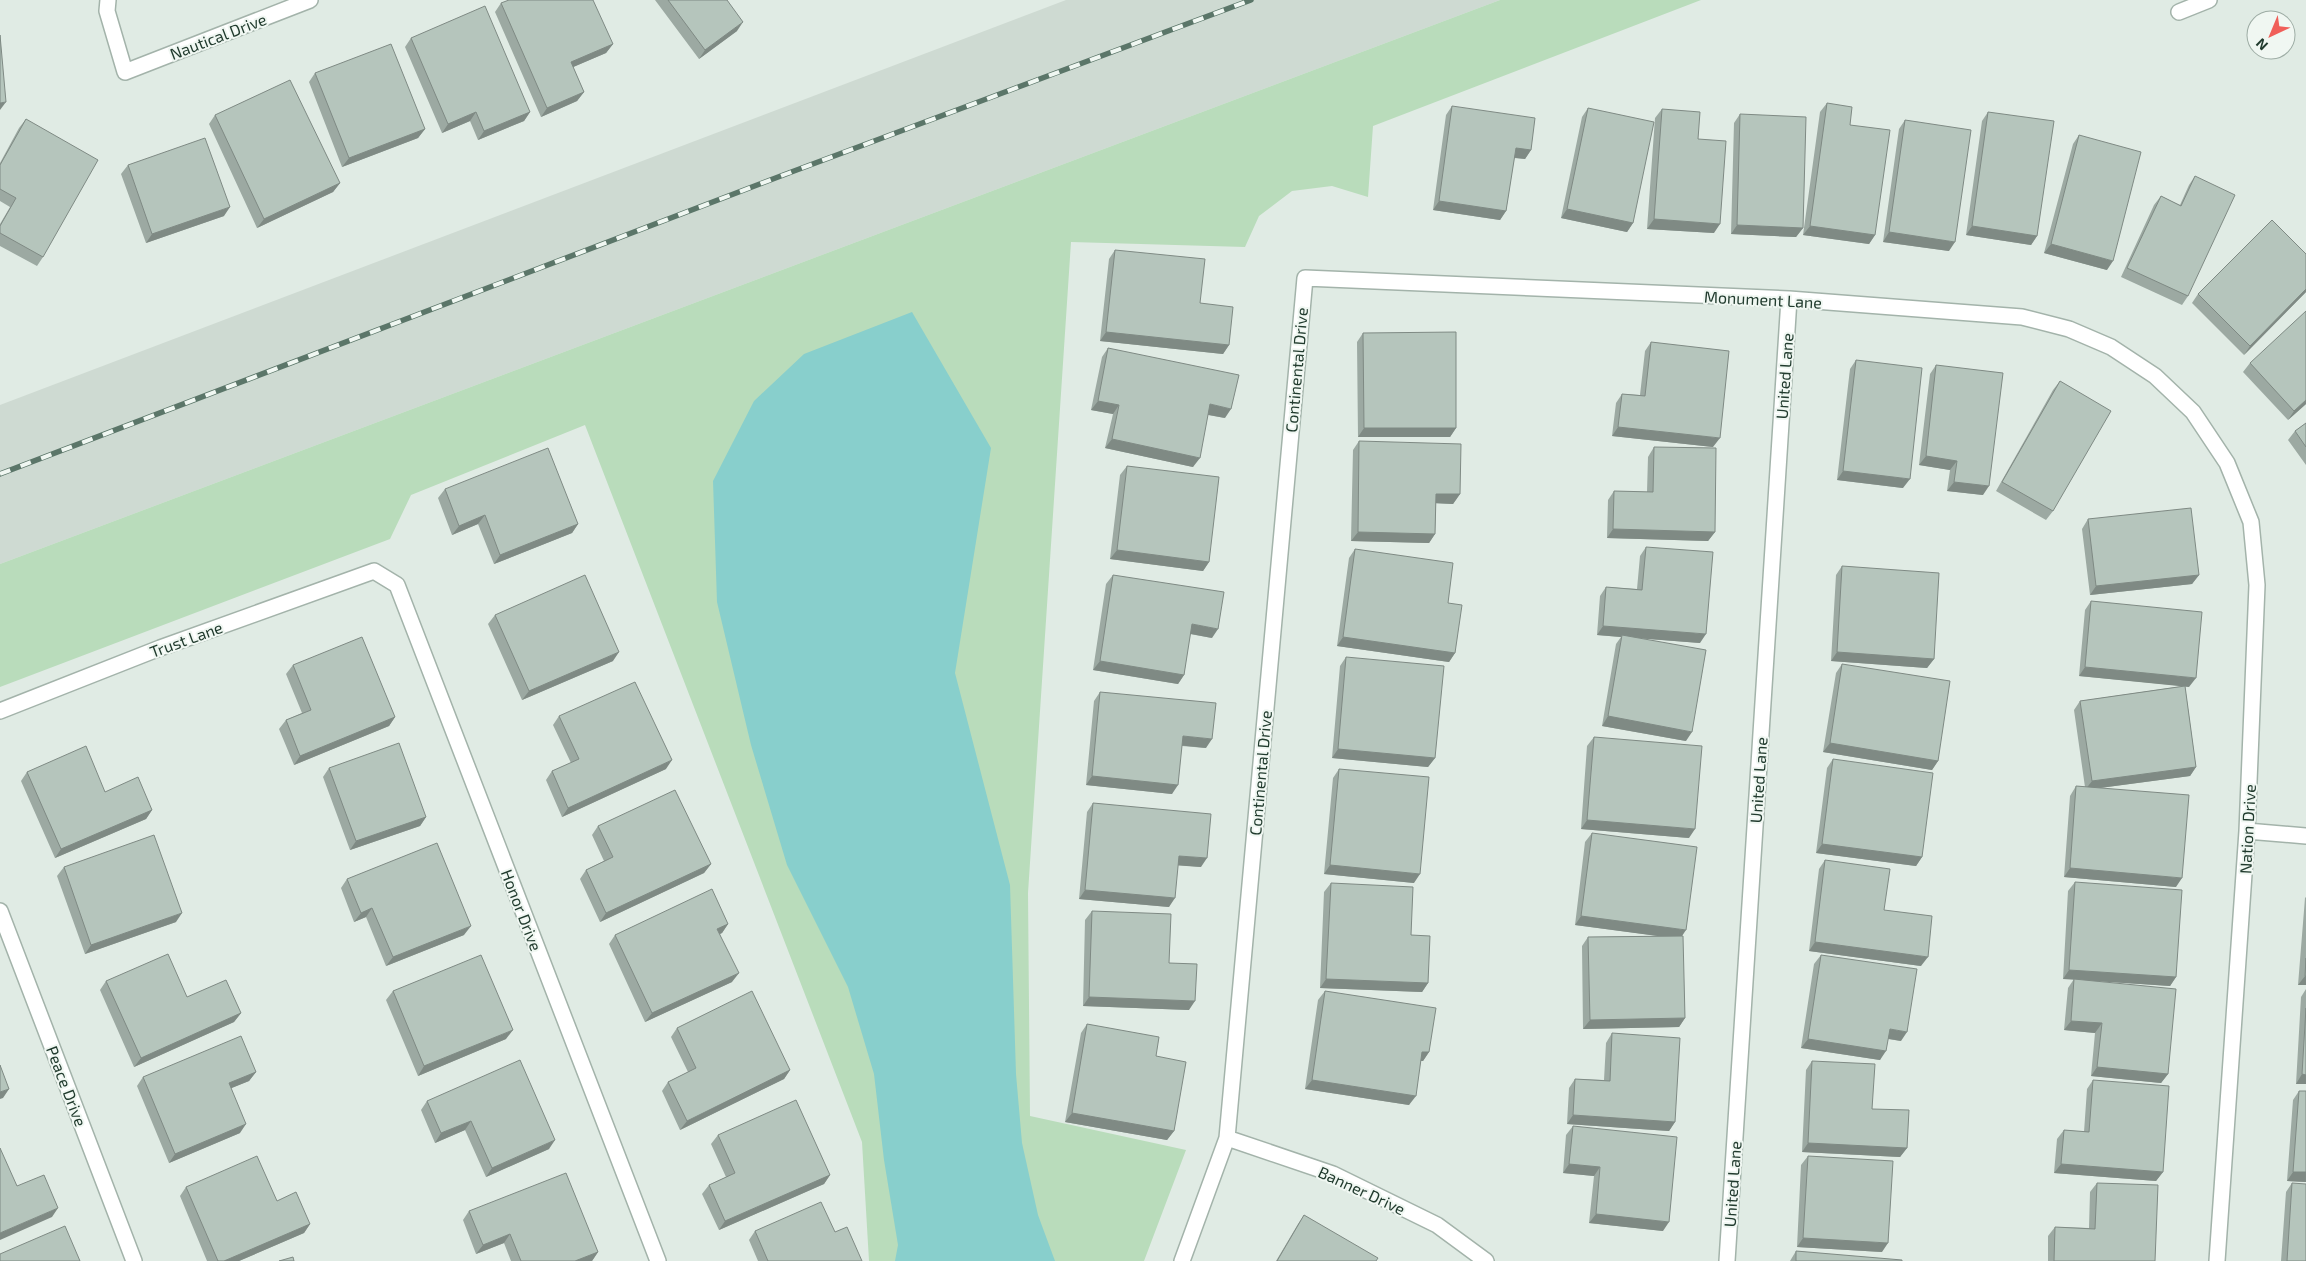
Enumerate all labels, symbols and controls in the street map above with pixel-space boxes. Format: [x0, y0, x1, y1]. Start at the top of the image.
street label: Nautical Drive [167, 9, 269, 63]
north arrow [2246, 10, 2296, 60]
text: N [2252, 35, 2271, 54]
street label: Monument Lane [1704, 286, 1822, 312]
street label: Continental Drive [1281, 307, 1311, 433]
street label: United Lane [1772, 332, 1796, 420]
street label: Trust Lane [147, 617, 225, 661]
street label: Continental Drive [1245, 710, 1275, 836]
street label: United Lane [1746, 736, 1770, 824]
street label: Nation Drive [2235, 784, 2259, 874]
street label: Honor Drive [498, 867, 546, 953]
street label: Peace Drive [43, 1043, 91, 1129]
street label: United Lane [1720, 1140, 1744, 1228]
street label: Banner Drive [1316, 1162, 1408, 1218]

